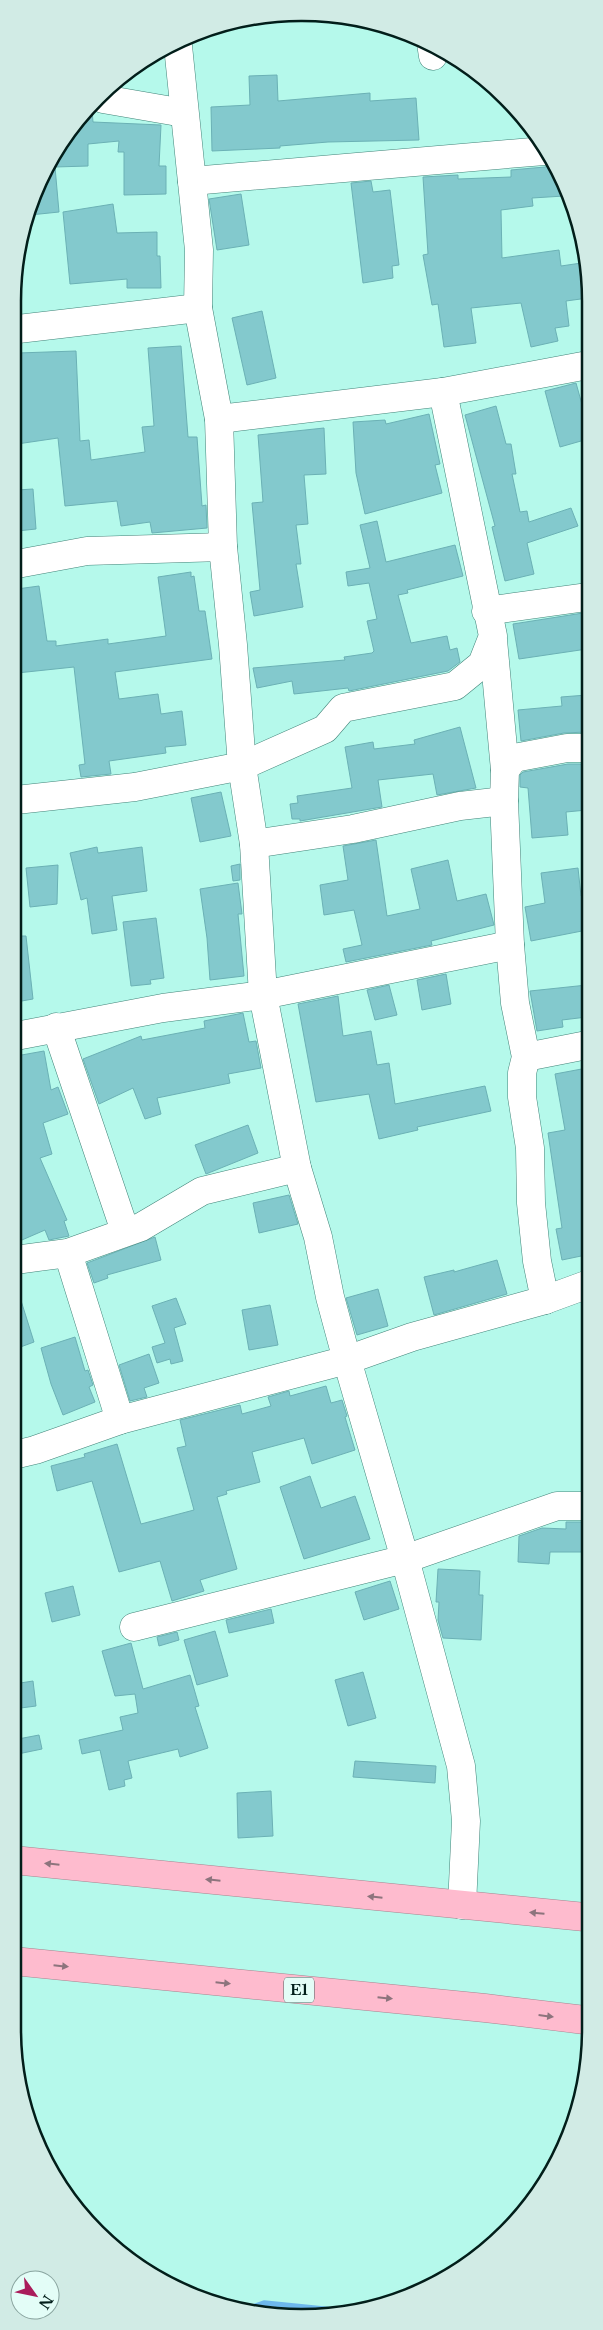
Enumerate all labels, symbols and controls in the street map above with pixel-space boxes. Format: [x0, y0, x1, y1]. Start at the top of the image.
one-way arrow [43, 1860, 59, 1868]
one-way arrow [205, 1876, 221, 1884]
one-way arrow [367, 1893, 383, 1901]
one-way arrow [528, 1908, 544, 1916]
one-way arrow [53, 1962, 69, 1970]
road number: E1 [284, 1978, 314, 2002]
one-way arrow [215, 1979, 231, 1987]
one-way arrow [377, 1994, 393, 2002]
one-way arrow [538, 2012, 554, 2020]
north arrow [10, 2270, 60, 2320]
text: N [35, 2292, 57, 2313]

